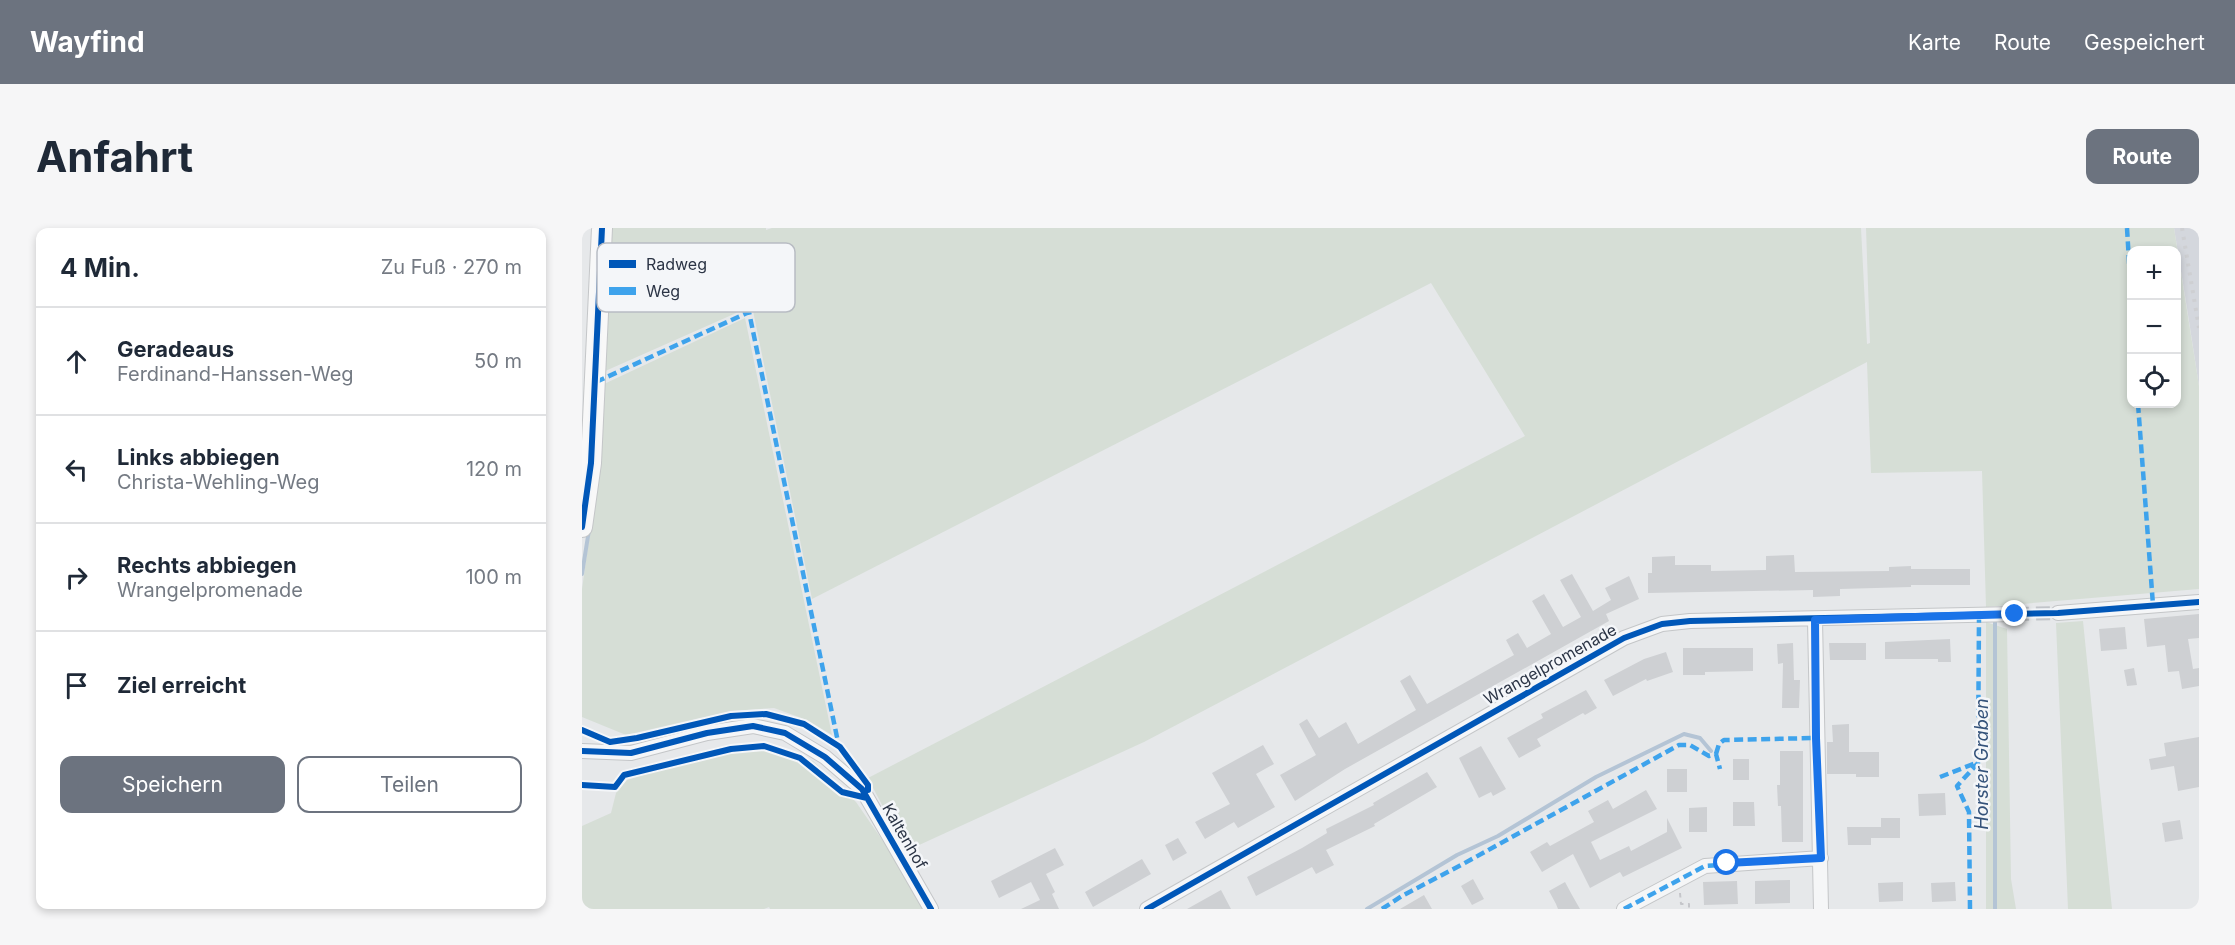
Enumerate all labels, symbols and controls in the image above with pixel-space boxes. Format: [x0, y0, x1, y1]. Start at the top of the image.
text: Wayfind [30, 25, 145, 59]
text: Karte [1908, 30, 1961, 55]
text: Route [1994, 30, 2051, 55]
text: Gespeichert [2084, 30, 2205, 55]
button: Route [2086, 129, 2199, 184]
text: Anfahrt [36, 131, 193, 182]
legend [597, 243, 795, 312]
map controls [2127, 246, 2181, 408]
button: + [2127, 246, 2181, 300]
text: 4 Min. [60, 252, 140, 283]
text: Radweg [646, 254, 707, 274]
text: Zu Fuß · 270 m [381, 255, 522, 279]
text: Weg [646, 281, 680, 301]
button: − [2127, 300, 2181, 354]
text: Geradeaus [117, 336, 234, 362]
icon: ahead [60, 345, 93, 378]
text: 50 m [474, 349, 522, 373]
button: locate [2127, 354, 2181, 408]
text: Ferdinand-Hanssen-Weg [117, 362, 354, 386]
text: Links abbiegen [117, 444, 280, 470]
icon: left [60, 453, 93, 486]
text: 120 m [466, 457, 522, 481]
text: Christa-Wehling-Weg [117, 470, 319, 494]
text: Rechts abbiegen [117, 552, 297, 578]
icon: right [60, 561, 93, 594]
text: 100 m [465, 565, 522, 589]
text: Wrangelpromenade [117, 578, 303, 602]
route end [2001, 600, 2027, 626]
street label: Wrangelpromenade [1480, 619, 1620, 709]
icon: arrive [60, 669, 93, 702]
text: Ziel erreicht [117, 672, 246, 698]
water label: Horster Graben [1971, 698, 1992, 830]
button: Speichern [60, 756, 285, 813]
button: Teilen [297, 756, 522, 813]
street label: Kaltenhof [878, 800, 932, 873]
route start [1713, 849, 1739, 875]

